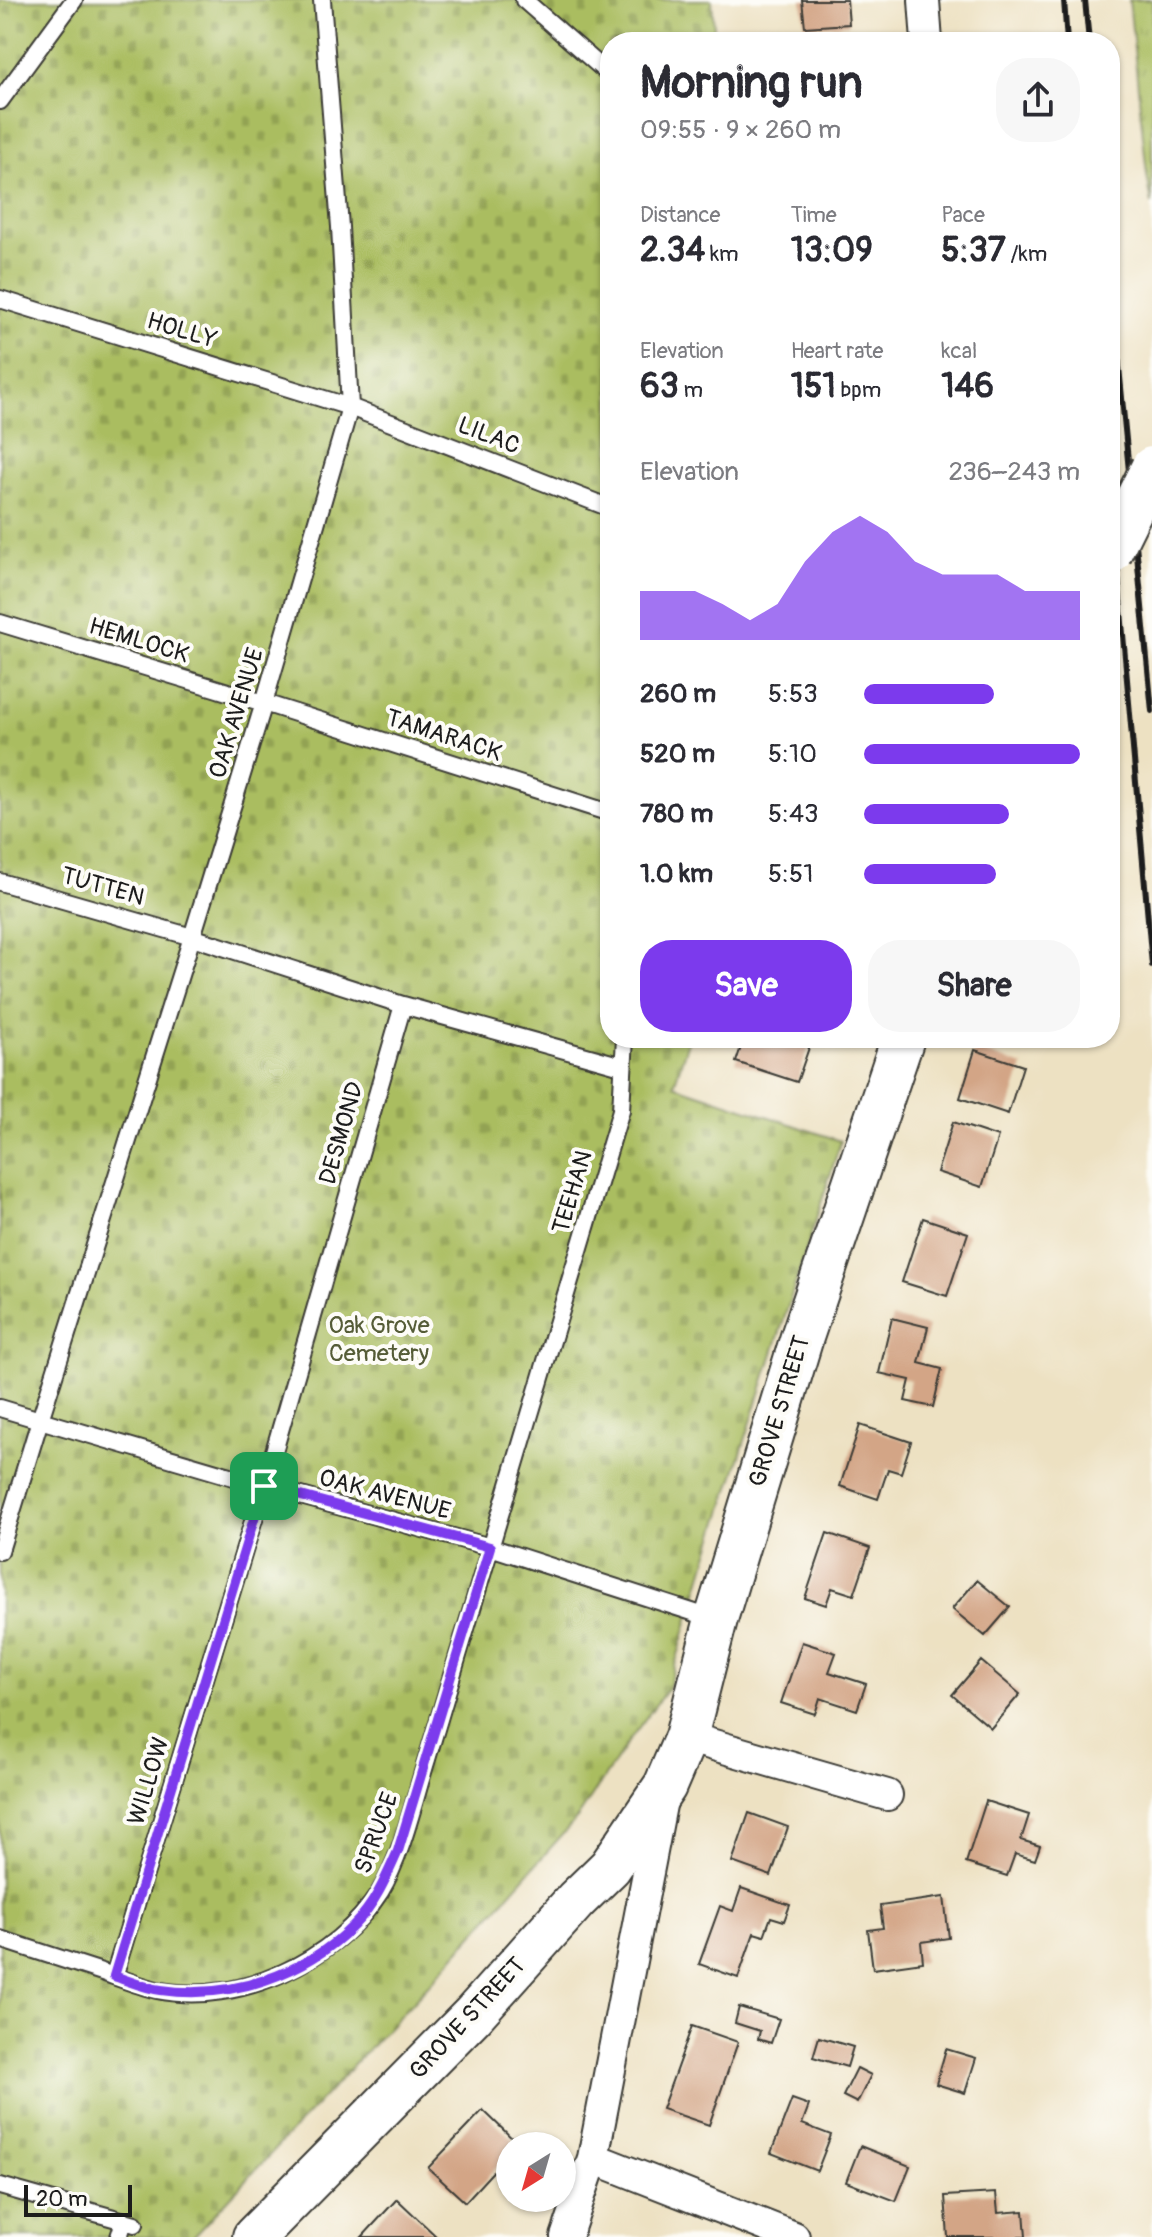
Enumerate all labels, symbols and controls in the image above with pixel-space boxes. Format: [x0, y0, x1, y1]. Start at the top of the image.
text: Morning run [640, 56, 863, 111]
button: share [996, 58, 1080, 142]
text: 09:55 · 9 × 260 m [640, 114, 841, 146]
text: Distance [640, 201, 720, 229]
text: Time [791, 201, 837, 229]
text: Pace [941, 201, 985, 229]
text: 2.34 [640, 229, 705, 272]
text: 13:09 [791, 229, 873, 272]
text: 5:37 [941, 229, 1006, 272]
text: km [705, 240, 739, 268]
text: /km [1006, 240, 1047, 268]
street label: HOLLY [143, 306, 220, 355]
text: Elevation [640, 337, 724, 365]
text: Heart rate [791, 337, 883, 365]
text: kcal [941, 337, 977, 365]
text: 63 [640, 365, 679, 408]
text: 151 [791, 365, 836, 408]
text: 146 [941, 365, 994, 408]
text: m [679, 376, 703, 404]
text: bpm [836, 376, 881, 404]
street label: LILAC [454, 410, 524, 461]
text: Elevation [640, 456, 739, 488]
text: 236–243 m [948, 456, 1080, 488]
street label: HEMLOCK [85, 612, 192, 669]
street label: OAK AVENUE [203, 644, 270, 782]
text: 260 m [640, 678, 716, 710]
text: 5:53 [768, 678, 818, 710]
street label: TAMARACK [382, 703, 505, 768]
text: 520 m [640, 738, 715, 770]
text: 5:10 [768, 738, 817, 770]
text: 780 m [640, 798, 713, 830]
text: 5:43 [768, 798, 819, 830]
text: 1.0 km [640, 858, 713, 890]
text: 5:51 [768, 858, 813, 890]
street label: TUTTEN [58, 861, 148, 912]
button: Save [640, 940, 852, 1032]
button: Share [868, 940, 1080, 1032]
street label: DESMOND [313, 1079, 370, 1188]
street label: TEEHAN [546, 1147, 599, 1237]
park label: Oak Grove Cemetery [328, 1311, 430, 1368]
street label: GROVE STREET [743, 1332, 816, 1490]
pin [230, 1452, 298, 1520]
street label: OAK AVENUE [316, 1463, 454, 1526]
icon: arrive [242, 1464, 286, 1508]
street label: WILLOW [121, 1734, 176, 1828]
street label: SPRUCE [348, 1789, 405, 1878]
street label: GROVE STREET [403, 1951, 531, 2085]
north arrow [496, 2132, 576, 2212]
map controls [496, 2132, 576, 2212]
scale bar [24, 2181, 132, 2217]
text: 20 m [36, 2185, 88, 2213]

